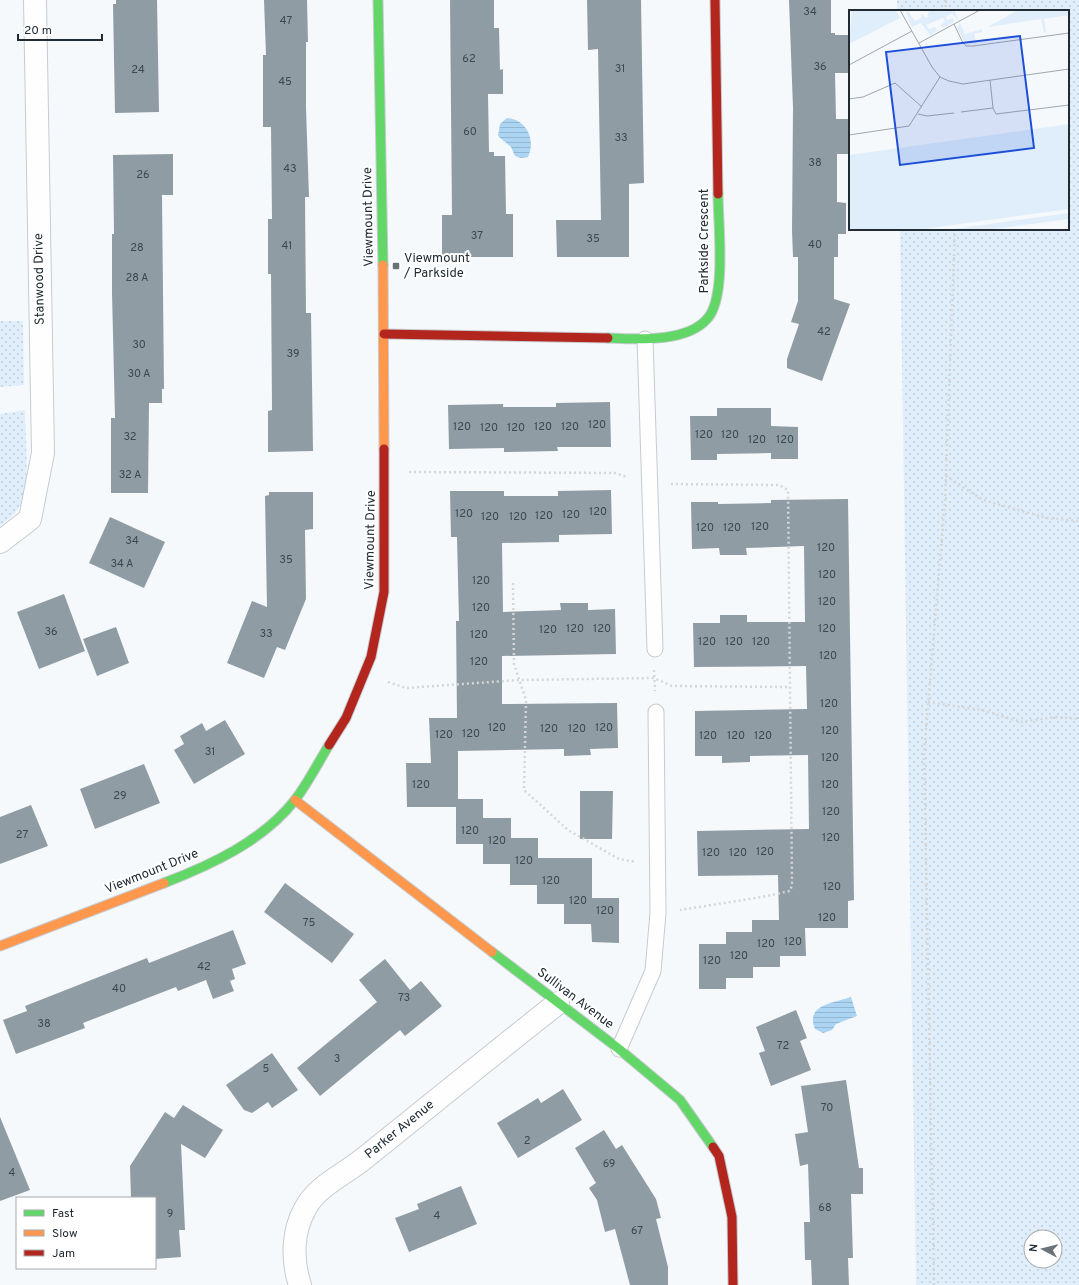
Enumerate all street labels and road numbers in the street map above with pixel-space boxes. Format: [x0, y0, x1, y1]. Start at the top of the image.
street label: Viewmount Drive [360, 167, 378, 267]
street label: Parkside Crescent [697, 188, 713, 294]
street label: Stanwood Drive [31, 233, 49, 325]
street label: Viewmount Drive [362, 490, 380, 590]
street label: Viewmount Drive [103, 846, 201, 898]
street label: Sullivan Avenue [533, 965, 617, 1033]
street label: Parker Avenue [362, 1097, 438, 1163]

